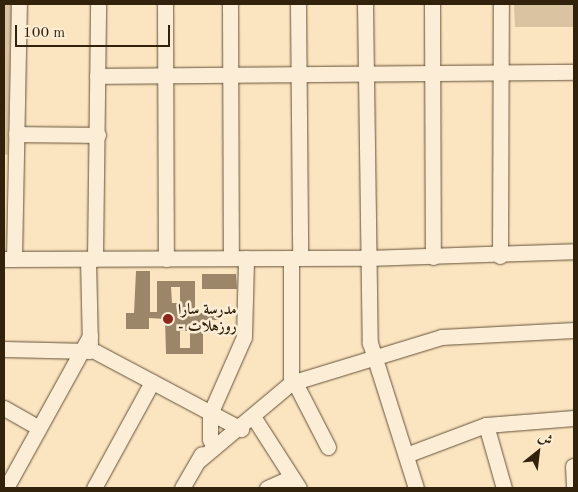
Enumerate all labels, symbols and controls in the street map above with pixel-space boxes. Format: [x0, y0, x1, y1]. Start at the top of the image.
scale bar [18, 15, 172, 47]
text: 100 m [23, 26, 65, 41]
place label: مدرسة سارا - روزهلات [178, 301, 237, 336]
marker: مدرسة سارا - روزهلات [162, 313, 174, 325]
north arrow [513, 427, 563, 477]
text: ش [536, 429, 555, 448]

